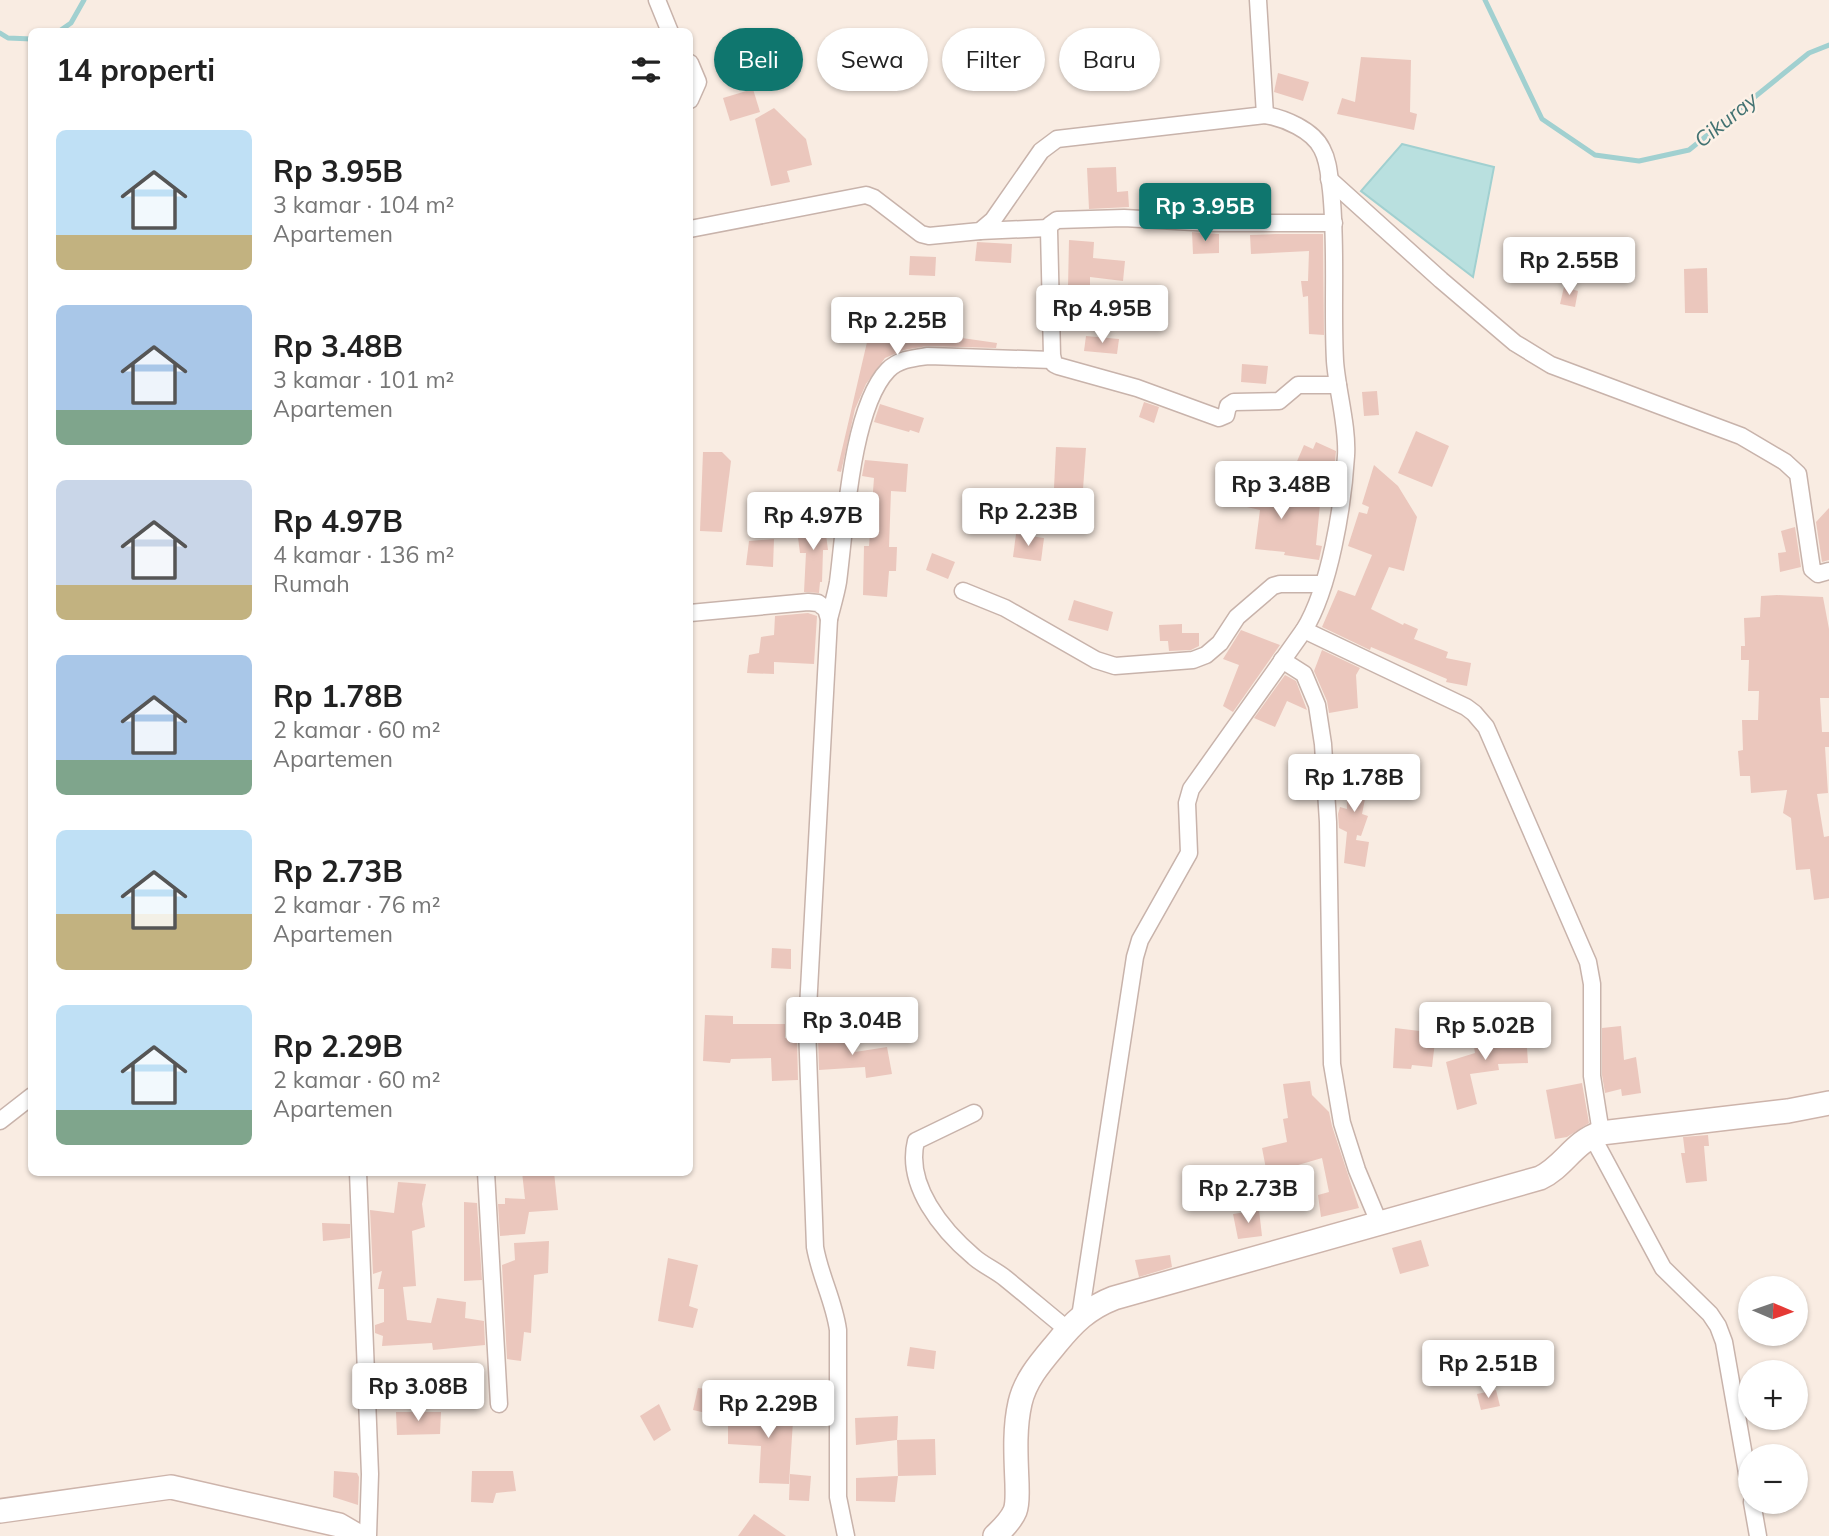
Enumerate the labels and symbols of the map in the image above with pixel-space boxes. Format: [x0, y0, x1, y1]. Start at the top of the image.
water label: Cikuray [1689, 85, 1763, 152]
pin: Rp 3.95B [1133, 184, 1277, 243]
pin: Rp 2.55B [1497, 238, 1641, 297]
pin: Rp 4.95B [1030, 286, 1174, 345]
pin: Rp 2.25B [825, 298, 969, 357]
pin: Rp 3.48B [1209, 462, 1353, 521]
pin: Rp 2.23B [956, 489, 1100, 548]
pin: Rp 4.97B [741, 492, 885, 552]
pin: Rp 1.78B [1282, 754, 1426, 814]
pin: Rp 3.04B [780, 998, 924, 1057]
pin: Rp 5.02B [1413, 1002, 1557, 1062]
pin: Rp 2.73B [1176, 1166, 1320, 1225]
north arrow [1738, 1276, 1808, 1346]
pin: Rp 2.51B [1416, 1340, 1560, 1400]
pin: Rp 3.08B [346, 1364, 490, 1423]
pin: Rp 2.29B [696, 1380, 840, 1440]

